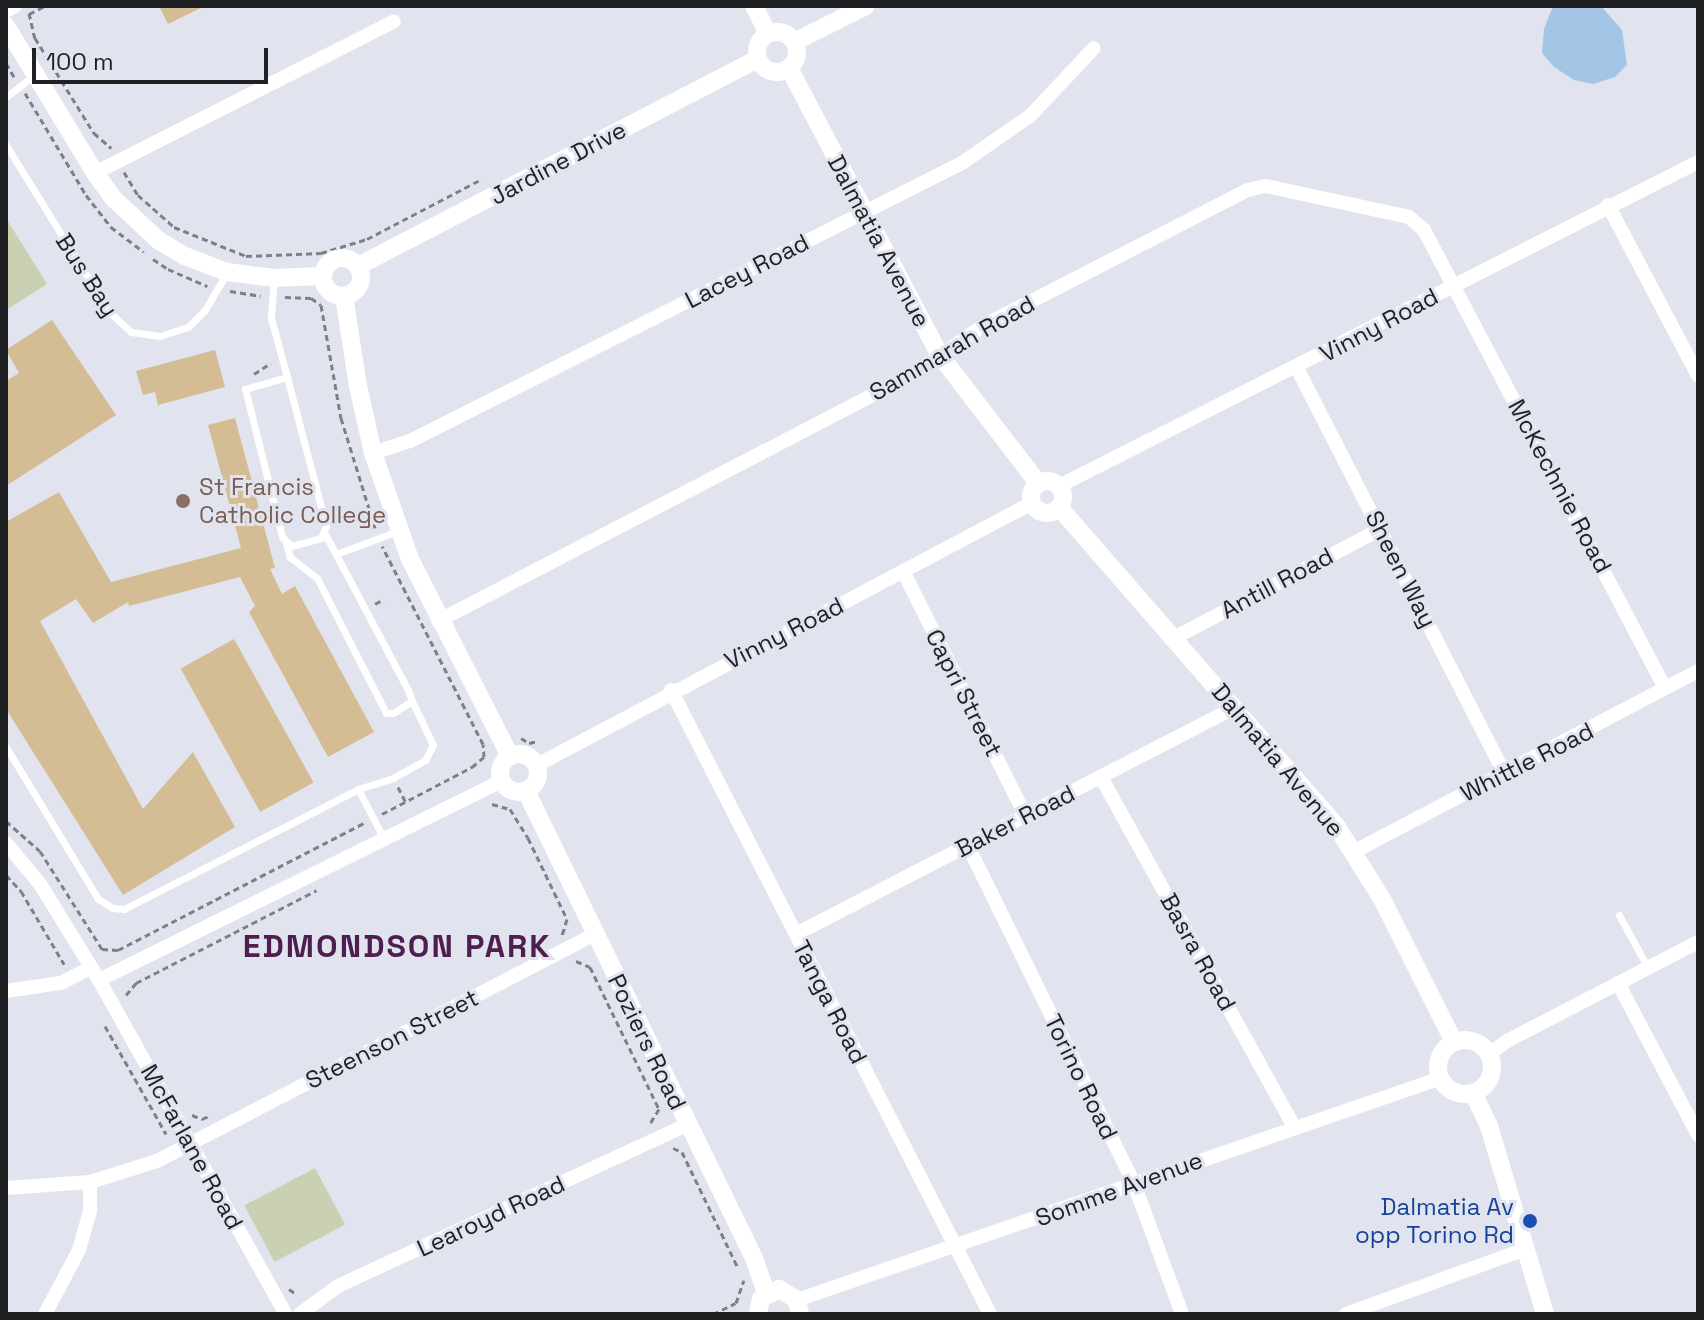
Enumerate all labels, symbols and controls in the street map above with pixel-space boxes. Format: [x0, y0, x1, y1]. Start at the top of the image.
scale bar [36, 32, 272, 82]
text: 100 m [46, 46, 114, 77]
street label: Jardine Drive [485, 115, 631, 211]
street label: Dalmatia Avenue [821, 150, 937, 332]
street label: Bus Bay [49, 228, 125, 322]
street label: Lacey Road [680, 228, 814, 314]
street label: Vinny Road [1315, 282, 1443, 368]
street label: Sammarah Road [864, 289, 1040, 407]
street label: McKechnie Road [1502, 394, 1618, 578]
place label: St Francis Catholic College [199, 473, 386, 529]
marker: St Francis Catholic College [174, 492, 192, 510]
street label: Sheen Way [1359, 506, 1443, 632]
street label: Antill Road [1216, 541, 1338, 625]
street label: Vinny Road [720, 591, 848, 675]
street label: Capri Street [920, 624, 1008, 762]
street label: Dalmatia Avenue [1206, 678, 1350, 842]
street label: Whittle Road [1456, 716, 1598, 808]
street label: Baker Road [950, 779, 1080, 863]
street label: Basra Road [1154, 888, 1242, 1016]
district label: EDMONDSON PARK [243, 927, 551, 965]
street label: Tanga Road [787, 935, 873, 1069]
street label: Poziers Road [602, 969, 692, 1115]
street label: Steenson Street [301, 983, 483, 1095]
street label: Torino Road [1038, 1010, 1124, 1144]
street label: McFarlane Road [135, 1059, 249, 1235]
street label: Somme Avenue [1031, 1145, 1207, 1233]
street label: Learoyd Road [413, 1169, 569, 1263]
place label: Dalmatia Av opp Torino Rd [1354, 1193, 1514, 1249]
marker: Dalmatia Av opp Torino Rd [1521, 1212, 1539, 1230]

